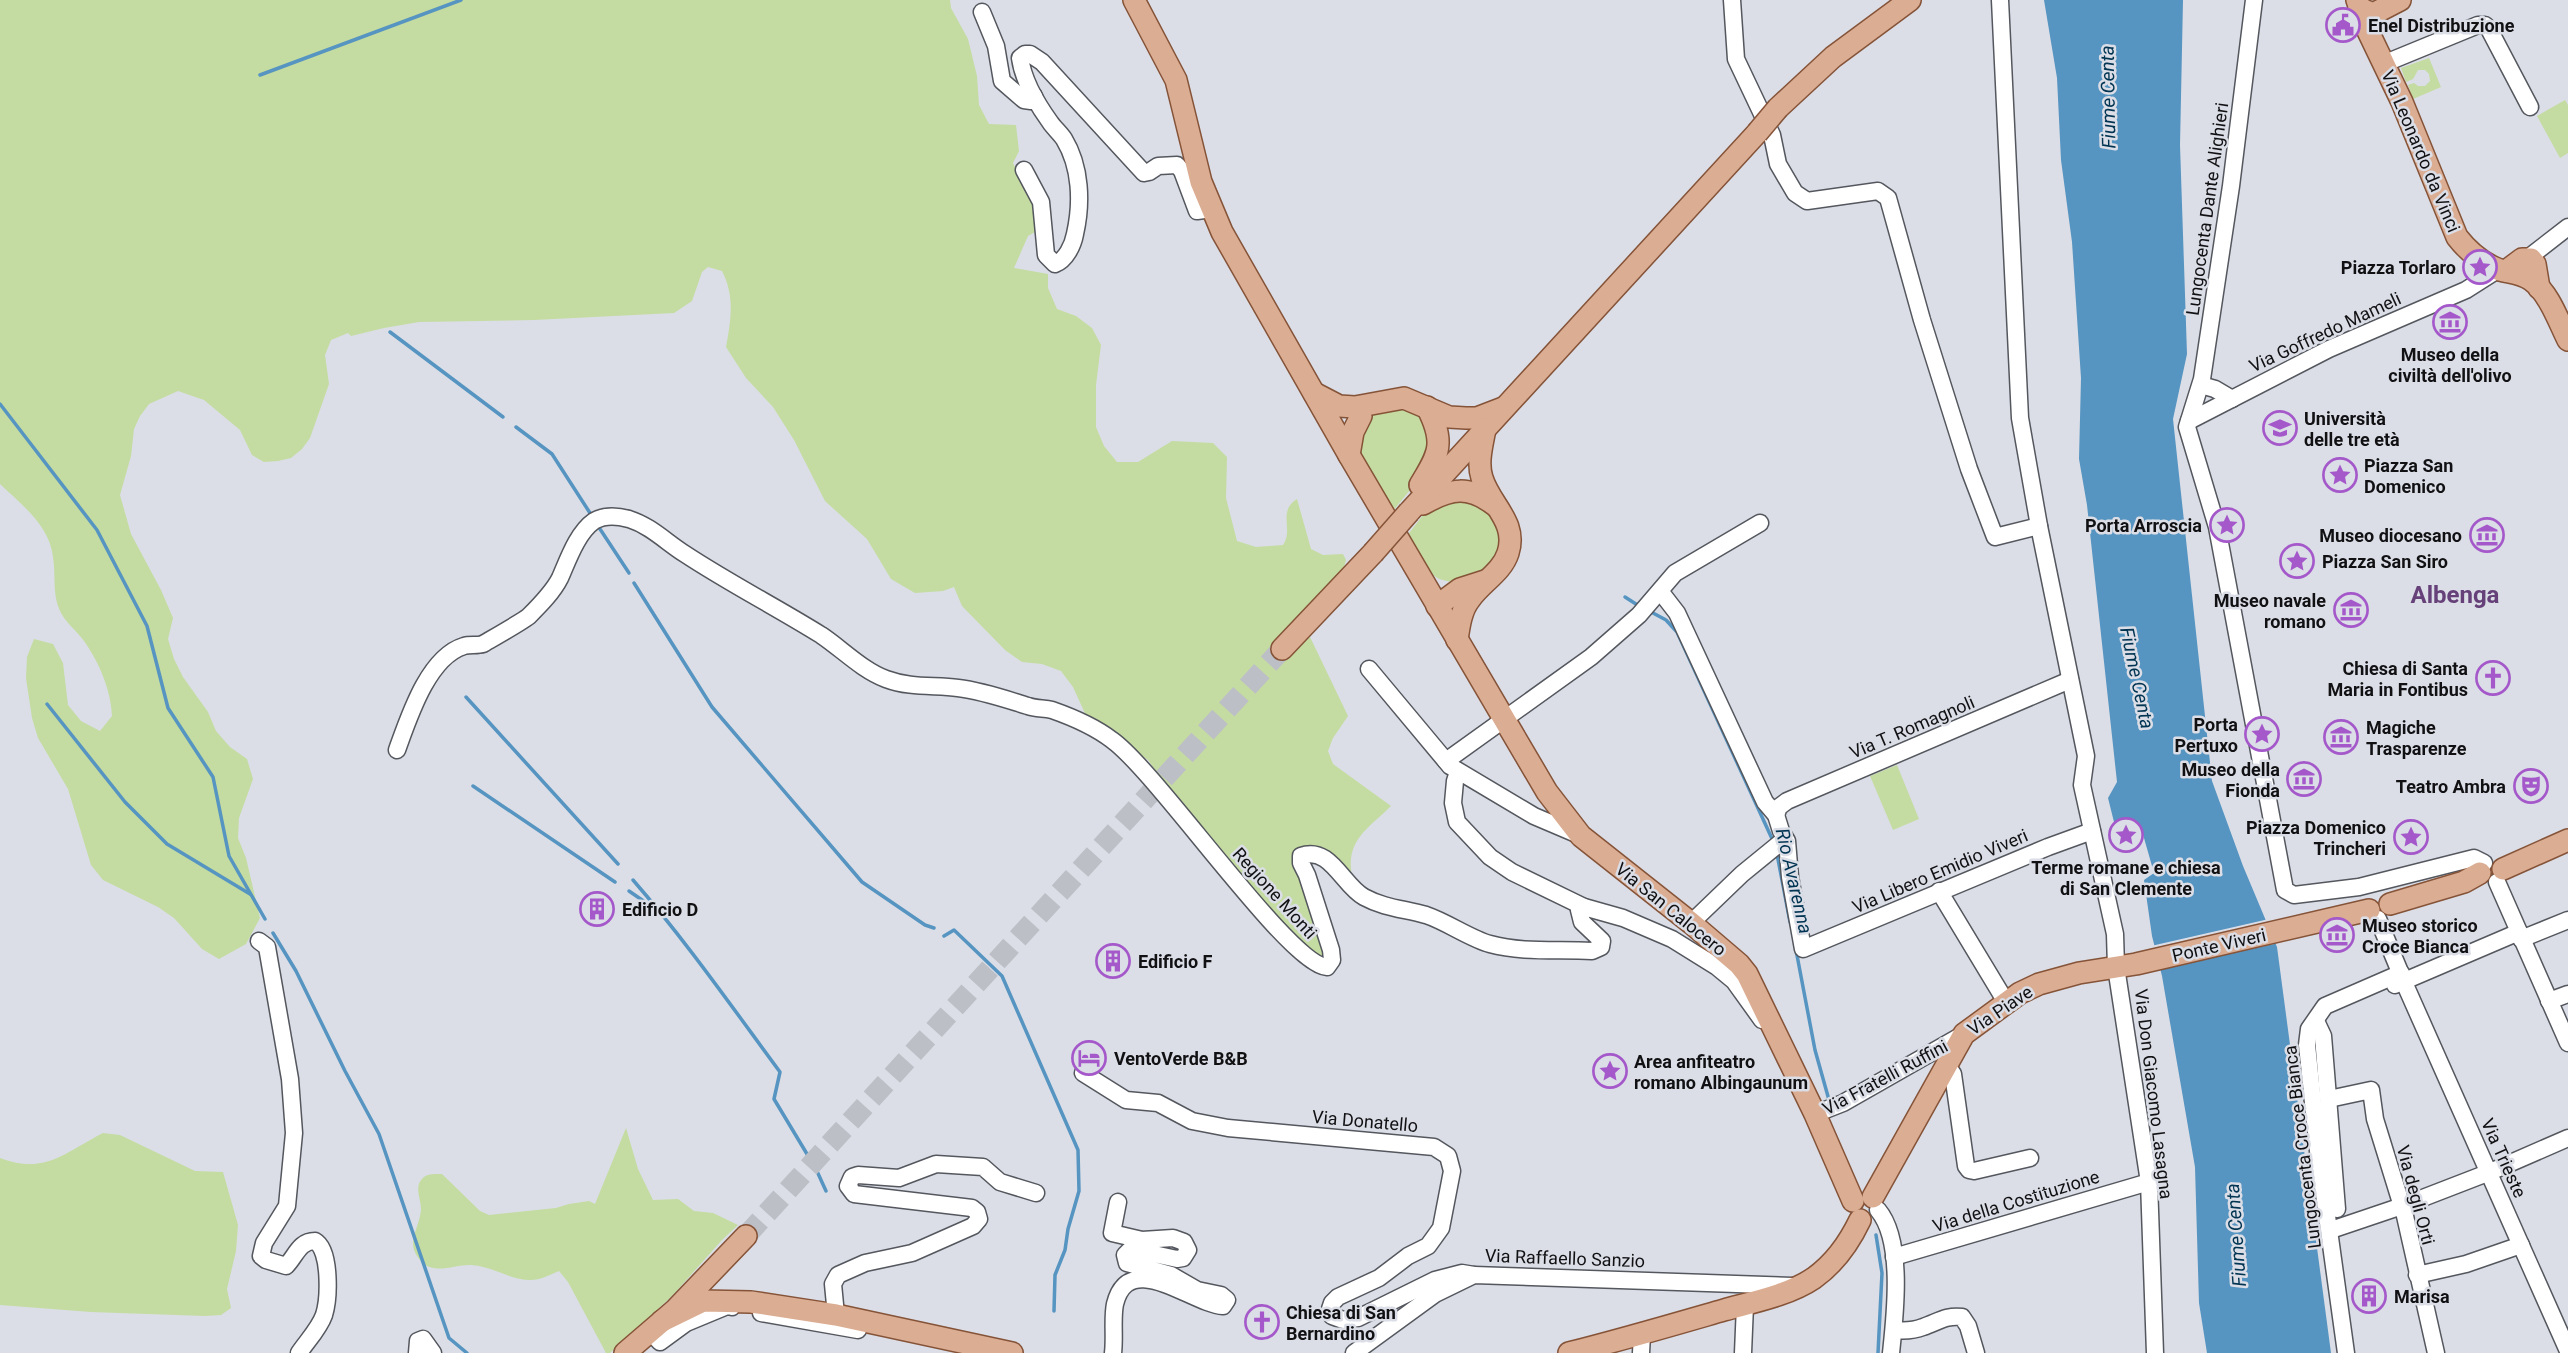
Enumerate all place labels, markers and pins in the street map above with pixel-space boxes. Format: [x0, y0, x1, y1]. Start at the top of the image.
public building icon: Enel Distribuzione [2324, 6, 2362, 44]
place label: Enel Distribuzione [2368, 15, 2515, 36]
place icon: Piazza Torlaro [2461, 248, 2499, 286]
place label: Piazza Torlaro [2341, 257, 2456, 278]
museum icon: Museo della civiltà dell'olivo [2431, 303, 2469, 341]
place label: Museo della civiltà dell'olivo [2388, 344, 2512, 386]
place label: Università delle tre età [2304, 408, 2400, 450]
school or university icon: Università delle tre età [2261, 409, 2299, 447]
place label: Piazza San Domenico [2364, 455, 2453, 497]
place icon: Piazza San Domenico [2321, 456, 2359, 494]
place icon: Porta Arroscia [2208, 506, 2246, 544]
place label: Porta Arroscia [2085, 515, 2202, 536]
museum icon: Museo diocesano [2468, 516, 2506, 554]
place label: Museo diocesano [2319, 525, 2462, 546]
place icon: Piazza San Siro [2278, 542, 2316, 580]
place label: Piazza San Siro [2322, 551, 2448, 572]
place label: Museo navale romano [2214, 590, 2326, 632]
museum icon: Museo navale romano [2332, 591, 2370, 629]
place label: Chiesa di Santa Maria in Fontibus [2328, 658, 2468, 700]
church icon: Chiesa di Santa Maria in Fontibus [2474, 659, 2512, 697]
place label: Porta Pertuxo [2175, 714, 2238, 756]
place icon: Porta Pertuxo [2243, 715, 2281, 753]
place label: Magiche Trasparenze [2366, 717, 2467, 759]
museum icon: Magiche Trasparenze [2322, 718, 2360, 756]
place label: Museo della Fionda [2182, 759, 2280, 801]
museum icon: Museo della Fionda [2285, 760, 2323, 798]
theatre icon: Teatro Ambra [2512, 767, 2550, 805]
place label: Teatro Ambra [2396, 776, 2506, 797]
place icon: Terme romane e chiesa di San Clemente [2107, 816, 2145, 854]
place label: Piazza Domenico Trincheri [2246, 817, 2386, 859]
place icon: Piazza Domenico Trincheri [2392, 818, 2430, 856]
place label: Terme romane e chiesa di San Clemente [2031, 857, 2221, 899]
building icon: Edificio D [578, 890, 616, 928]
place label: Edificio D [622, 899, 698, 920]
place label: Museo storico Croce Bianca [2362, 915, 2478, 957]
museum icon: Museo storico Croce Bianca [2318, 916, 2356, 954]
building icon: Edificio F [1094, 942, 1132, 980]
place label: Edificio F [1138, 951, 1213, 972]
hotel icon: VentoVerde B&B [1070, 1039, 1108, 1077]
place label: VentoVerde B&B [1114, 1048, 1248, 1069]
place label: Area anfiteatro romano Albingaunum [1634, 1051, 1808, 1093]
place icon: Area anfiteatro romano Albingaunum [1591, 1052, 1629, 1090]
building icon: Marisa [2350, 1277, 2388, 1315]
place label: Marisa [2394, 1286, 2450, 1307]
place label: Chiesa di San Bernardino [1286, 1302, 1396, 1344]
church icon: Chiesa di San Bernardino [1243, 1303, 1281, 1341]

